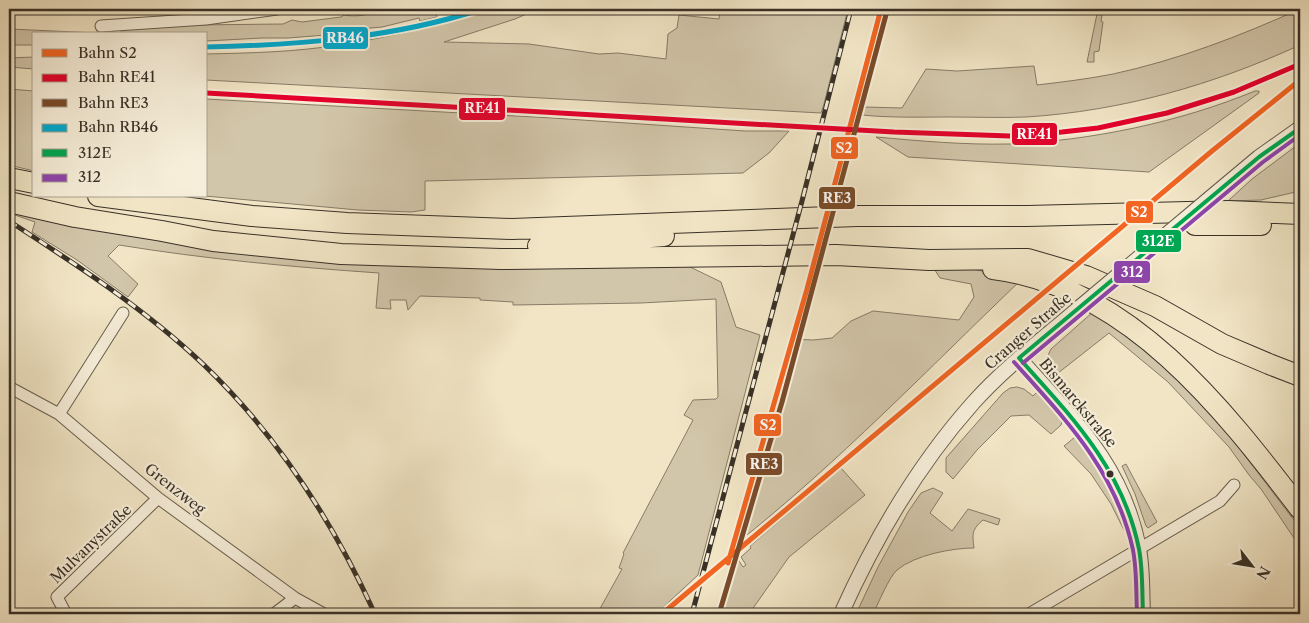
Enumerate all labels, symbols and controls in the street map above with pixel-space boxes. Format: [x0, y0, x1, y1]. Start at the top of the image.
line badge: RB46 [322, 26, 369, 50]
text: RB46 [326, 29, 364, 47]
legend [32, 32, 208, 198]
text: Bahn S2 [78, 43, 137, 62]
text: Bahn RE41 [78, 67, 156, 86]
text: Bahn RE3 [78, 93, 149, 112]
line badge: RE41 [458, 97, 506, 121]
text: RE41 [464, 99, 500, 117]
text: Bahn RB46 [78, 117, 158, 136]
line badge: RE41 [1011, 122, 1058, 146]
text: RE41 [1016, 125, 1052, 143]
line badge: S2 [830, 136, 859, 160]
text: S2 [835, 139, 853, 157]
text: 312E [78, 143, 112, 162]
text: 312 [78, 167, 101, 186]
line badge: RE3 [818, 186, 856, 210]
text: RE3 [823, 189, 851, 207]
line badge: S2 [1125, 200, 1154, 224]
text: S2 [1130, 203, 1148, 221]
line badge: 312E [1135, 229, 1182, 253]
text: 312E [1142, 232, 1174, 250]
line badge: 312 [1113, 260, 1151, 284]
text: 312 [1121, 263, 1143, 281]
street label: Cranger Straße [980, 288, 1075, 373]
street label: Bismarckstraße [1035, 354, 1121, 451]
line badge: S2 [753, 413, 782, 437]
text: S2 [759, 416, 777, 434]
line badge: RE3 [745, 452, 783, 476]
text: RE3 [750, 455, 778, 473]
street label: Grenzweg [141, 459, 210, 518]
unlabelled marker [1105, 469, 1115, 479]
street label: Mulvanystraße [46, 500, 135, 587]
north arrow [1226, 540, 1276, 590]
text: N [1252, 563, 1274, 583]

